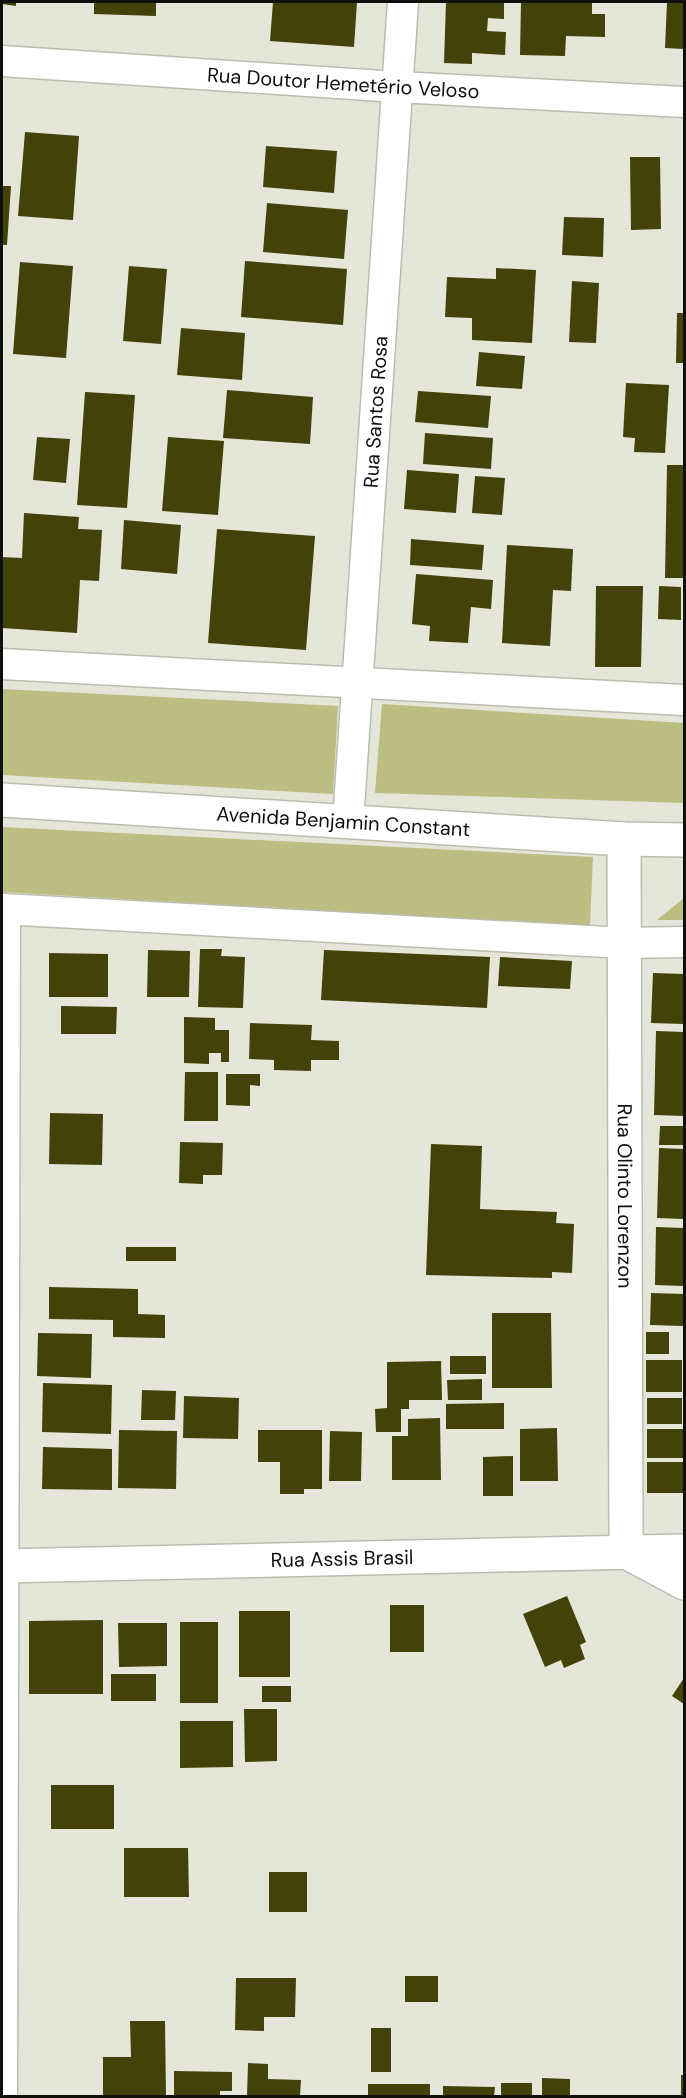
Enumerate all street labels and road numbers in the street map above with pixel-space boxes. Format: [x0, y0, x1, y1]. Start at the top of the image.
street label: Rua Doutor Hemetério Veloso [206, 61, 480, 104]
street label: Rua Santos Rosa [357, 335, 394, 489]
street label: Avenida Benjamin Constant [216, 800, 471, 842]
street label: Rua Olinto Lorenzon [612, 1103, 638, 1289]
street label: Rua Assis Brasil [270, 1544, 414, 1573]

